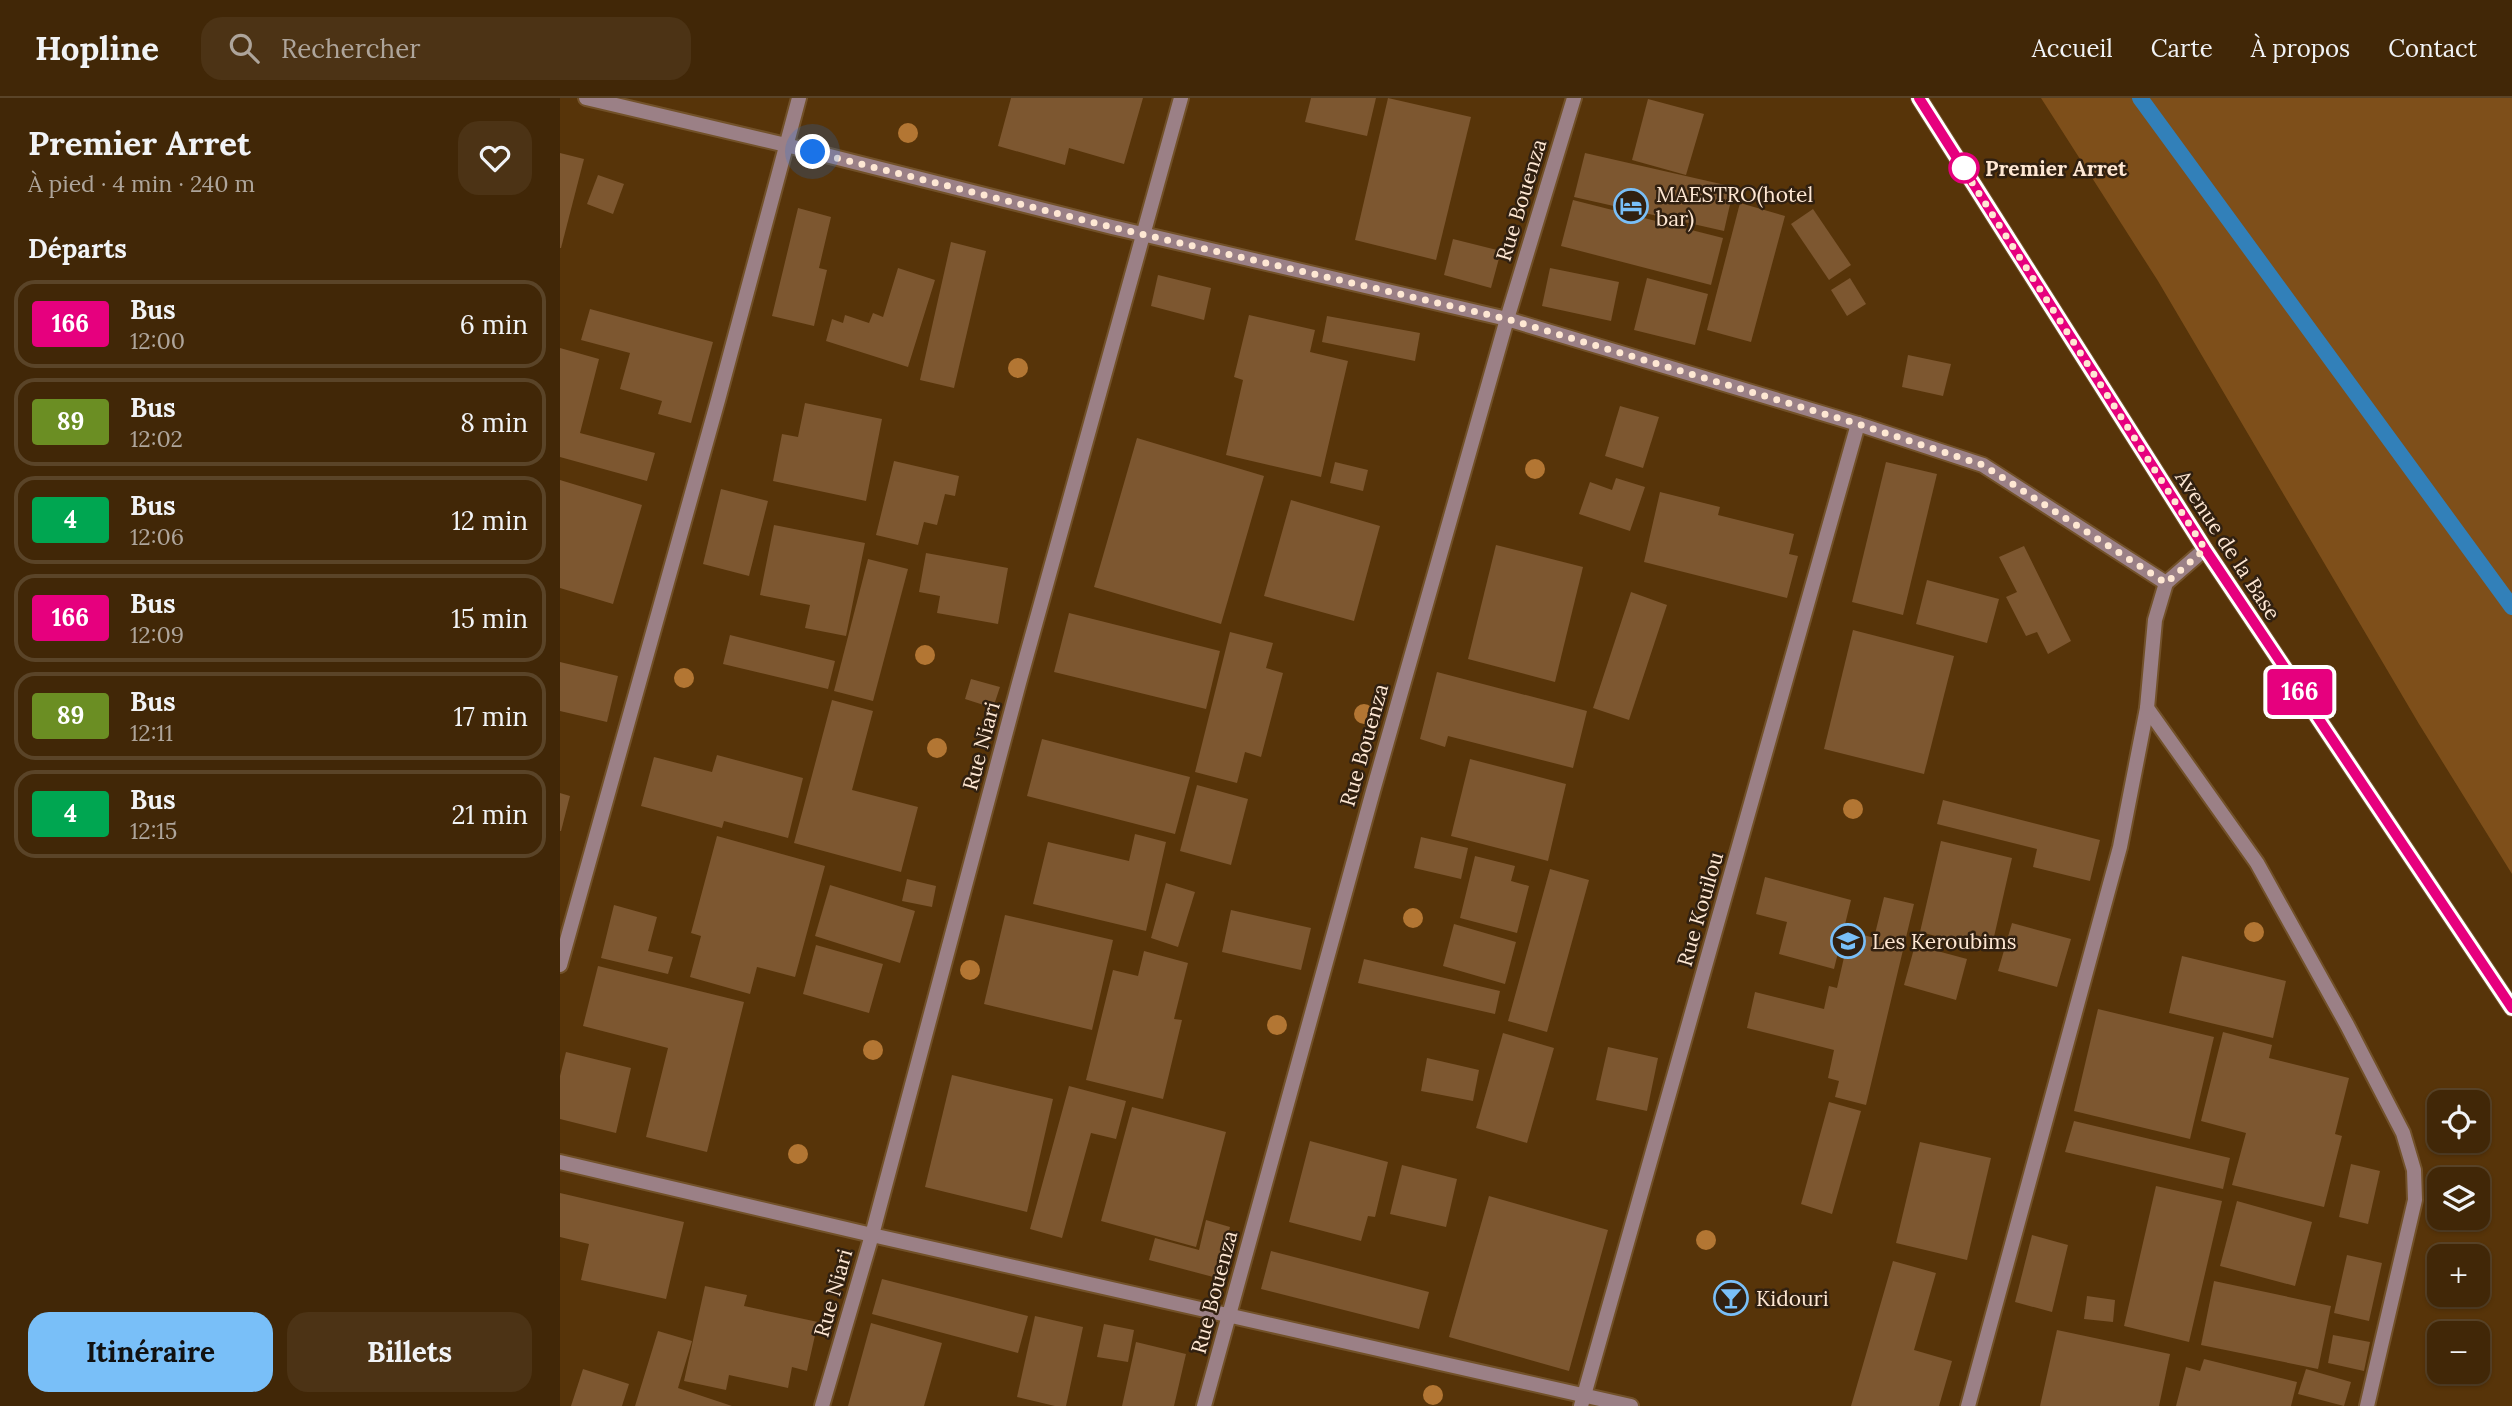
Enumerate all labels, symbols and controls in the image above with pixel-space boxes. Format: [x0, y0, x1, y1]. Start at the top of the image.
search box [201, 17, 691, 80]
text: Hopline [35, 27, 159, 69]
icon: search [225, 29, 263, 67]
text: Rechercher [281, 32, 421, 65]
text: Accueil [2032, 33, 2113, 64]
text: Carte [2151, 33, 2213, 64]
text: À propos [2251, 33, 2350, 64]
text: Contact [2388, 33, 2477, 64]
button: heart [458, 121, 532, 195]
text: Premier Arret [28, 122, 251, 164]
your location [795, 134, 830, 169]
street label: Rue Bouenza [1490, 136, 1552, 264]
marker: Premier Arret [1949, 153, 1979, 183]
place label: Premier Arret [1985, 155, 2127, 182]
text: À pied · 4 min · 240 m [28, 169, 255, 198]
place label: MAESTRO(hotel bar) [1656, 181, 1813, 232]
hotel icon: MAESTRO(hotel bar) [1612, 187, 1650, 225]
text: Départs [28, 232, 127, 265]
text: Bus [130, 293, 176, 326]
text: 166 [52, 308, 89, 339]
text: 6 min [460, 308, 528, 341]
text: 12:00 [130, 326, 185, 355]
text: Bus [130, 391, 176, 424]
text: 89 [57, 406, 84, 437]
text: 8 min [460, 406, 528, 439]
text: 12:02 [130, 424, 183, 453]
street label: Avenue de la Base [2169, 464, 2287, 625]
text: Bus [130, 489, 176, 522]
text: 4 [64, 504, 77, 535]
text: 12 min [451, 504, 528, 537]
text: 12:06 [130, 522, 184, 551]
text: Bus [130, 587, 176, 620]
text: 166 [52, 602, 89, 633]
text: 15 min [451, 602, 528, 635]
text: 12:09 [130, 620, 184, 649]
line badge: 166 [2260, 669, 2340, 715]
text: 166 [2281, 676, 2319, 707]
street label: Rue Bouenza [1334, 680, 1394, 809]
text: Bus [130, 685, 176, 718]
street label: Rue Niari [956, 699, 1006, 793]
text: 89 [57, 700, 84, 731]
text: 17 min [453, 700, 528, 733]
text: 12:11 [130, 718, 173, 747]
text: Bus [130, 783, 176, 816]
text: 4 [64, 798, 77, 829]
text: 21 min [451, 798, 528, 831]
text: 12:15 [130, 816, 177, 845]
street label: Rue Kouilou [1671, 849, 1729, 969]
school or university icon: Les Keroubims [1829, 922, 1867, 960]
place label: Les Keroubims [1872, 928, 2017, 955]
map controls [2427, 1090, 2490, 1384]
button: locate [2427, 1090, 2490, 1153]
button: layers [2427, 1167, 2490, 1230]
street label: Rue Bouenza [1185, 1227, 1243, 1356]
button: + [2427, 1244, 2490, 1307]
street label: Rue Niari [808, 1246, 858, 1340]
bar icon: Kidouri [1712, 1279, 1750, 1317]
place label: Kidouri [1756, 1285, 1829, 1312]
button: Itinéraire [28, 1312, 273, 1392]
button: Billets [287, 1312, 532, 1392]
button: − [2427, 1321, 2490, 1384]

